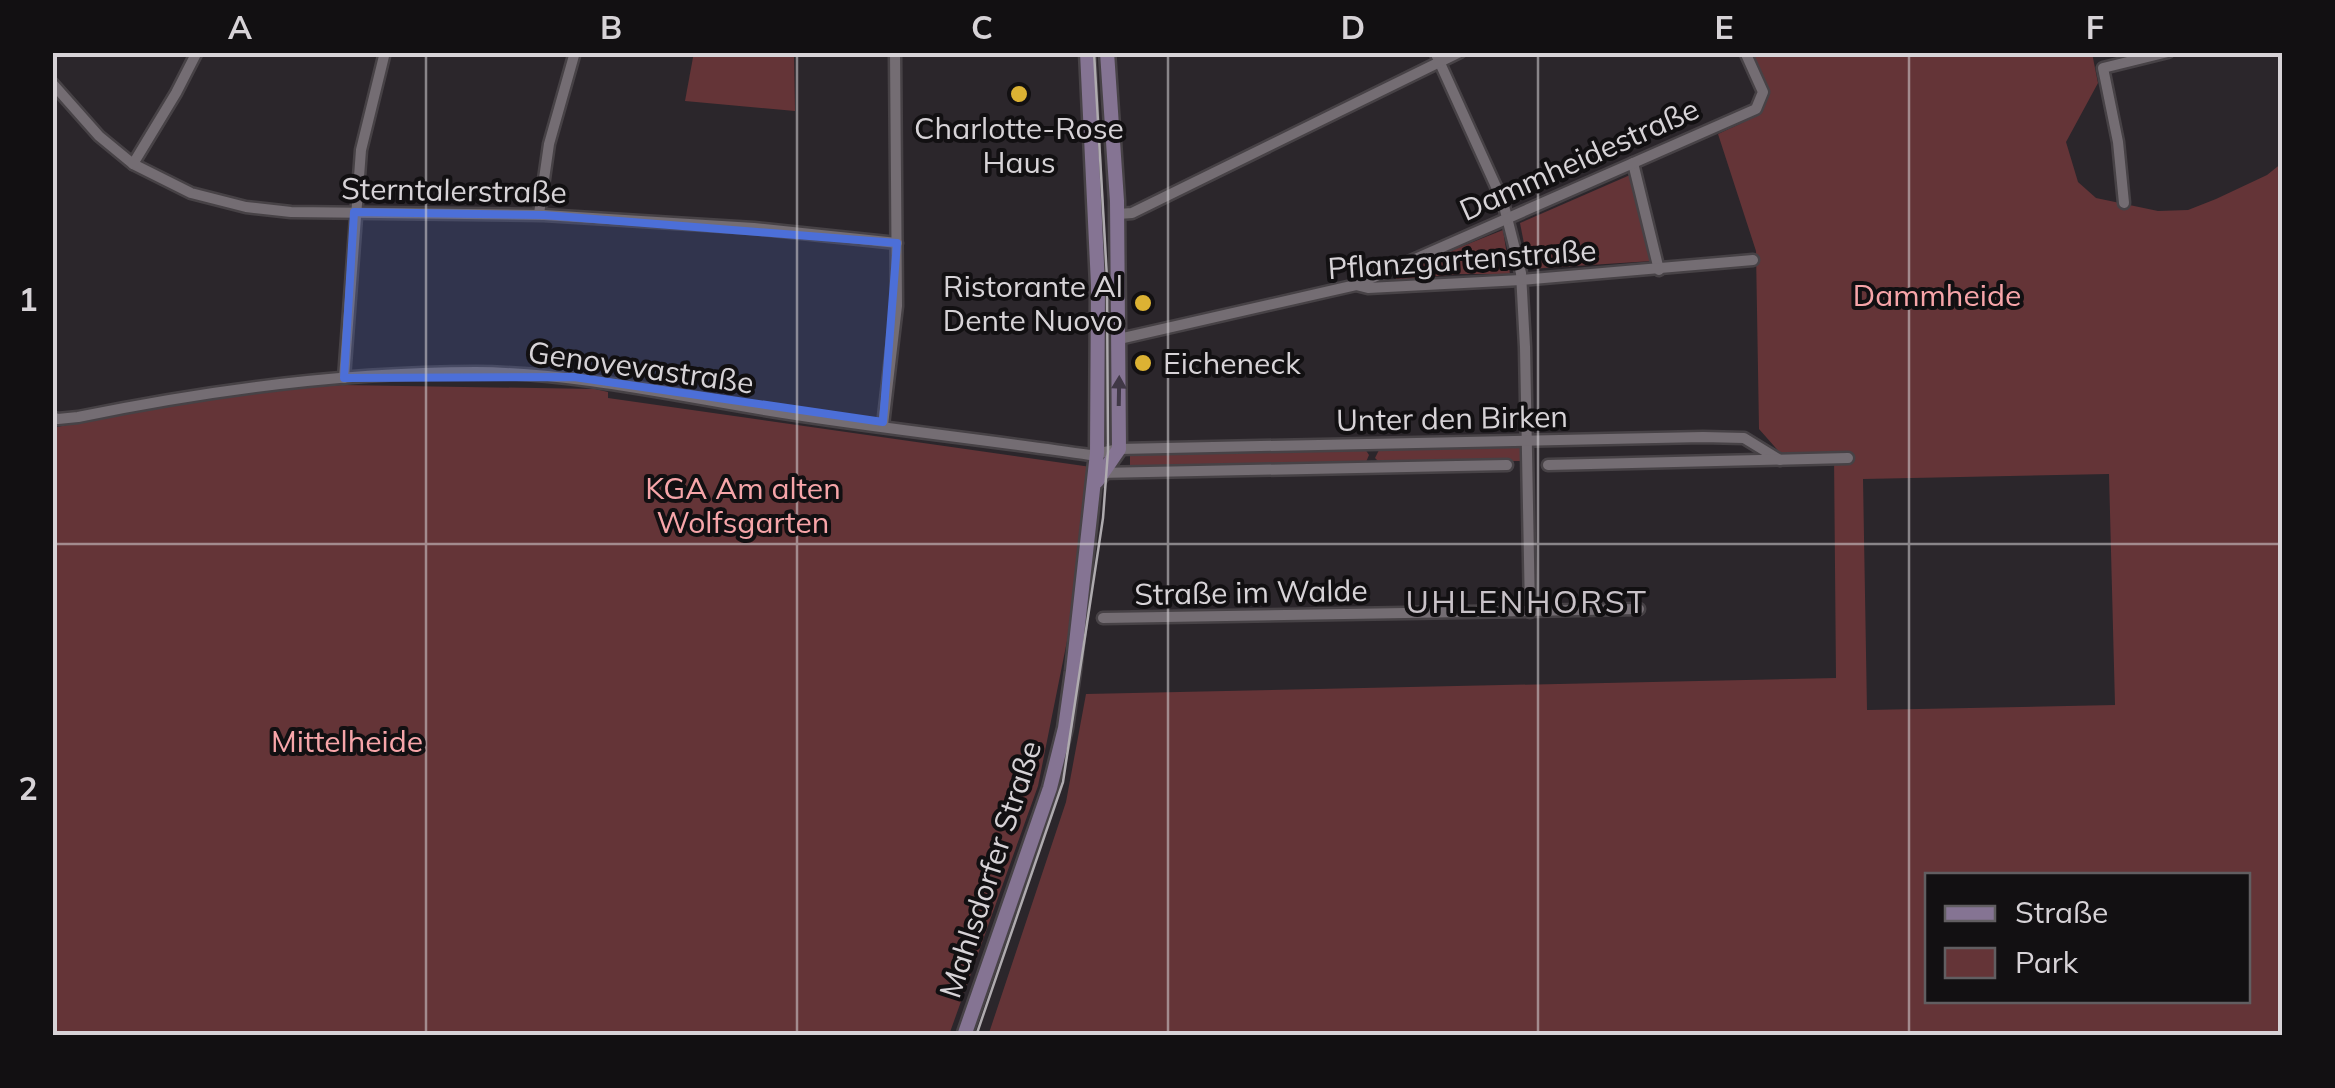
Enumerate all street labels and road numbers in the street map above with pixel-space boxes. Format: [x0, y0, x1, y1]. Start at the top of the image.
street label: Dammheidestraße [1454, 89, 1704, 229]
street label: Sterntalerstraße [341, 169, 567, 211]
street label: Pflanzgartenstraße [1327, 231, 1597, 287]
street label: Genovevastraße [526, 332, 756, 402]
street label: Unter den Birken [1336, 397, 1568, 439]
street label: Straße im Walde [1134, 571, 1368, 613]
street label: Mahlsdorfer Straße [930, 736, 1050, 1002]

